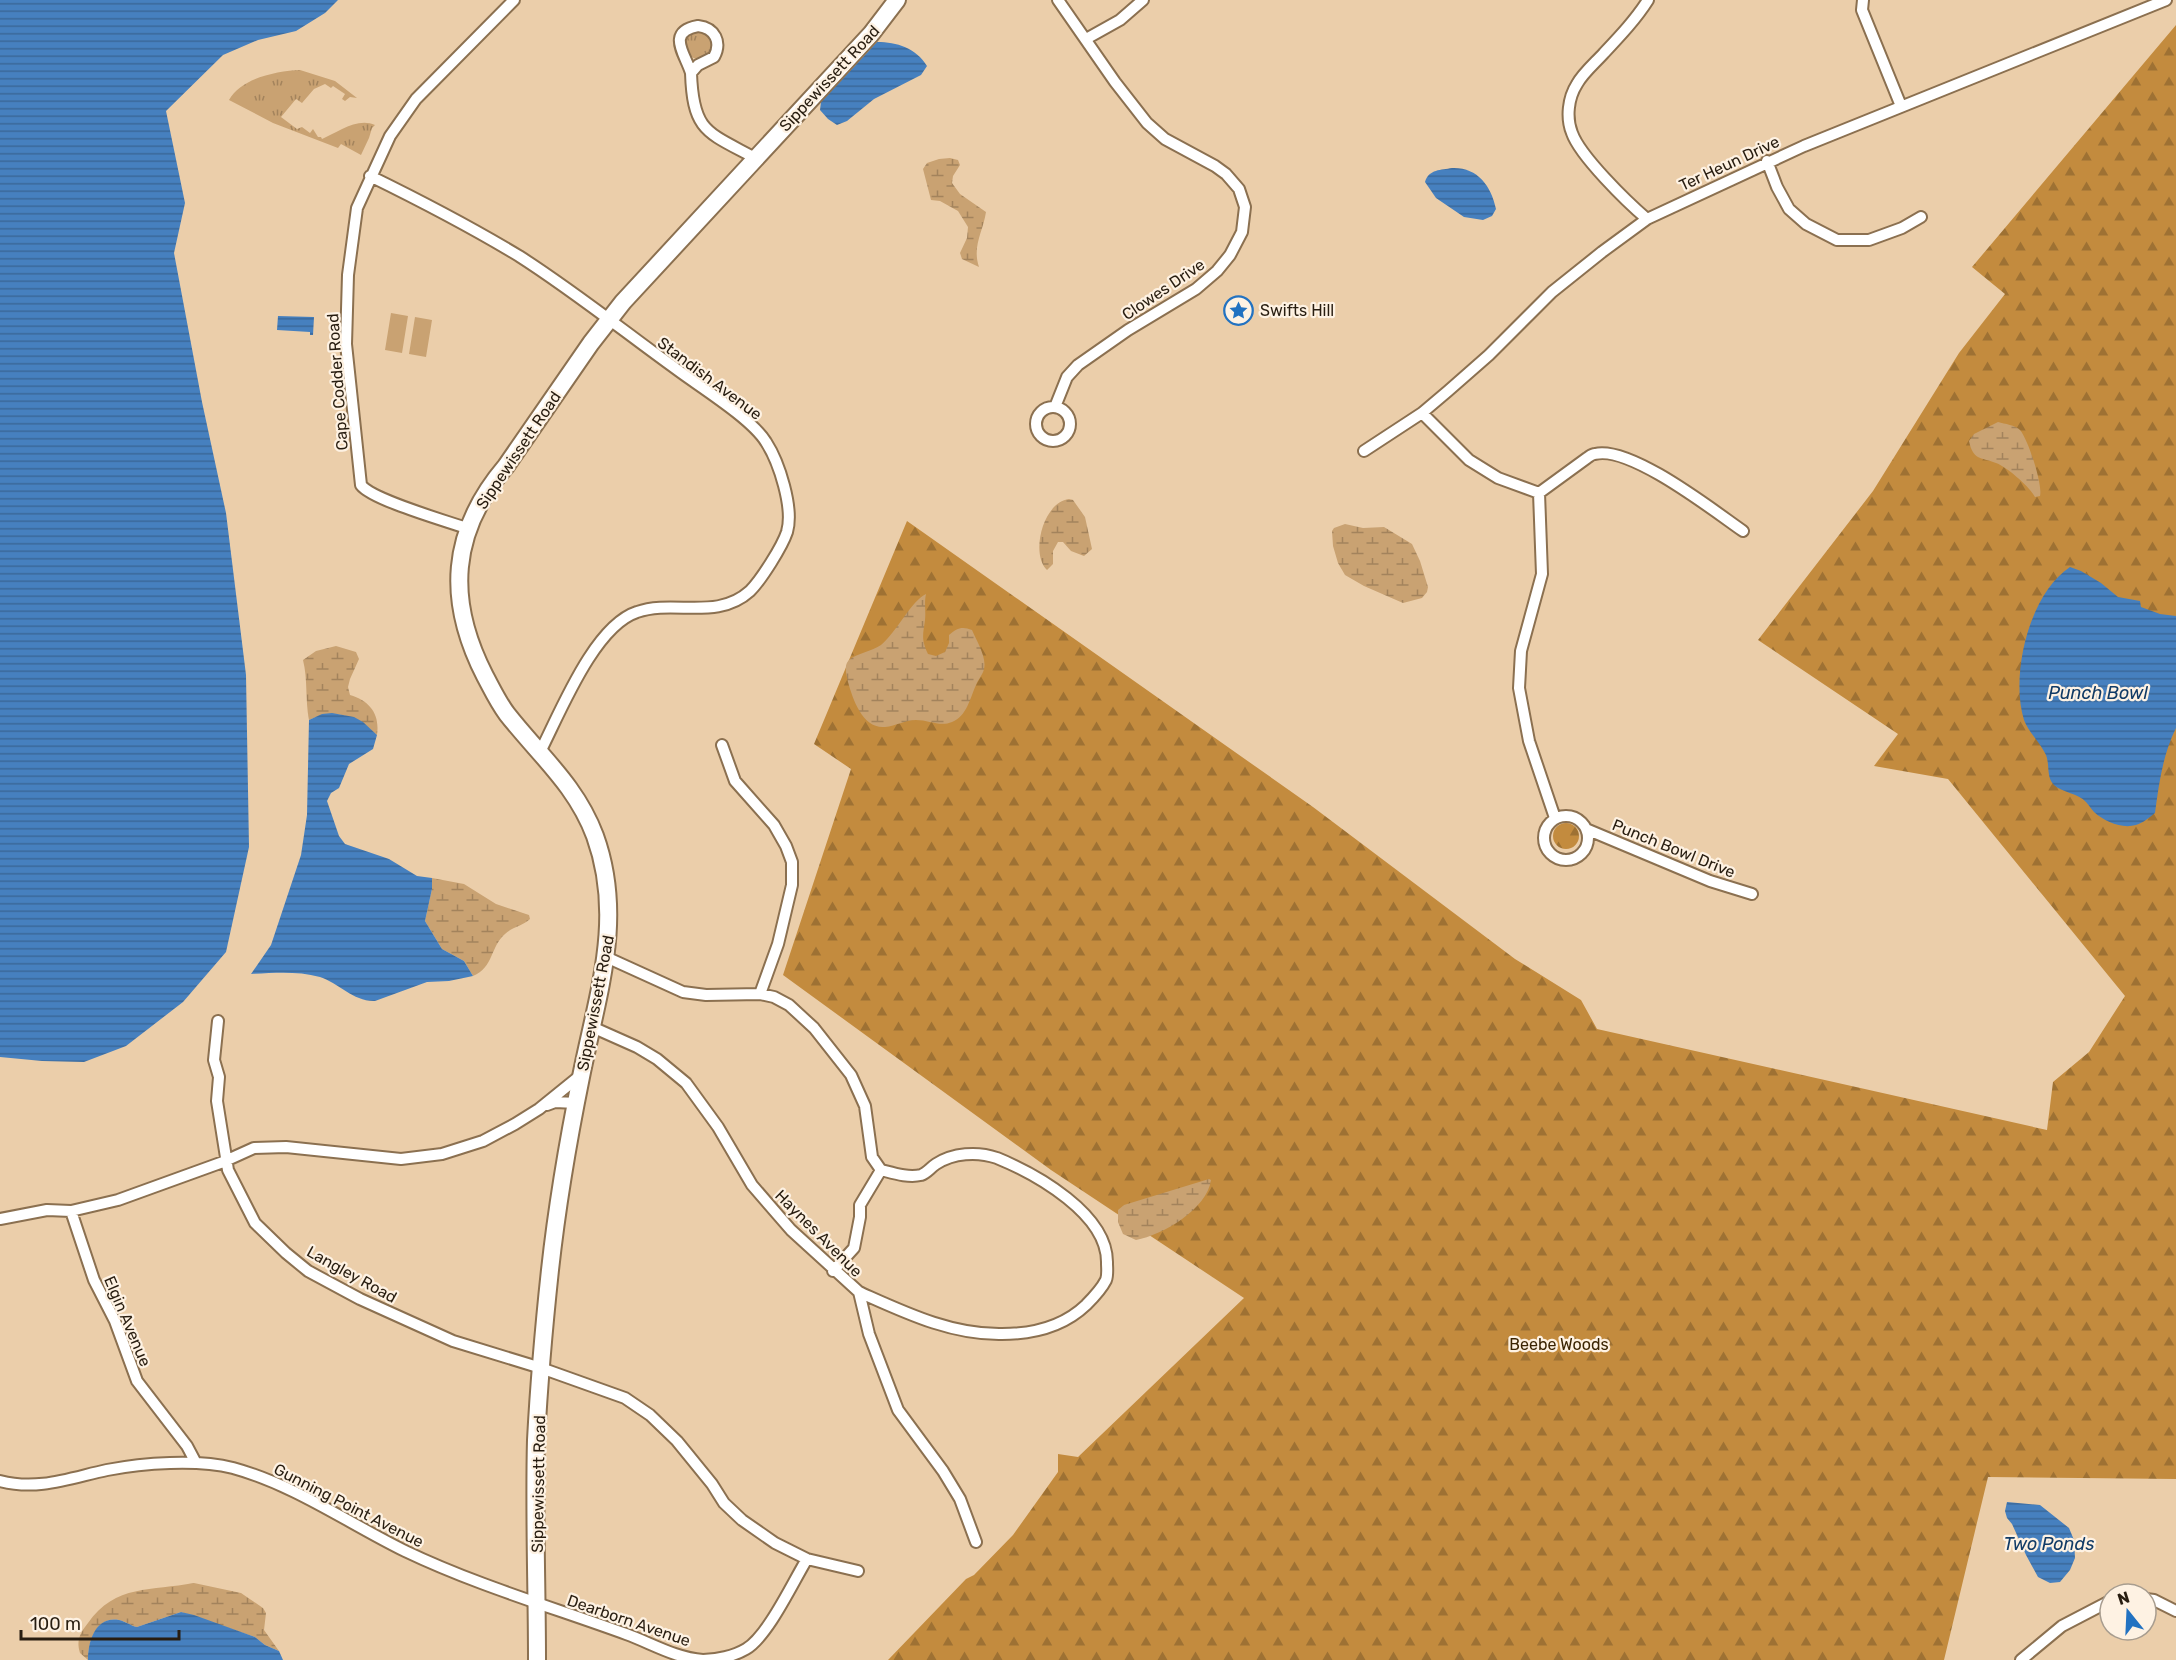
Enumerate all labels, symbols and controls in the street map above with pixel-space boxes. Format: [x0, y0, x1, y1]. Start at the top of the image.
street label: Sippewissett Road [775, 21, 883, 135]
street label: Ter Heun Drive [1676, 132, 1782, 195]
street label: Clowes Drive [1118, 255, 1208, 324]
place icon: Swifts Hill [1223, 294, 1255, 326]
place label: Swifts Hill [1260, 301, 1334, 320]
street label: Cape Codder Road [323, 313, 352, 451]
street label: Standish Avenue [654, 333, 766, 424]
street label: Sippewissett Road [472, 388, 565, 513]
water label: Punch Bowl [2048, 682, 2148, 704]
street label: Punch Bowl Drive [1610, 815, 1738, 882]
street label: Sippewissett Road [573, 934, 618, 1073]
street label: Haynes Avenue [771, 1186, 866, 1281]
street label: Langley Road [303, 1242, 400, 1307]
street label: Elgin Avenue [100, 1273, 155, 1369]
park label: Beebe Woods [1509, 1335, 1609, 1354]
street label: Sippewissett Road [528, 1415, 549, 1553]
street label: Gunning Point Avenue [271, 1459, 427, 1552]
water label: Two Ponds [2004, 1533, 2094, 1555]
north arrow [2098, 1582, 2158, 1642]
text: N [2115, 1587, 2132, 1609]
street label: Dearborn Avenue [565, 1591, 693, 1650]
scale bar [21, 1603, 178, 1641]
text: 100 m [30, 1613, 81, 1635]

